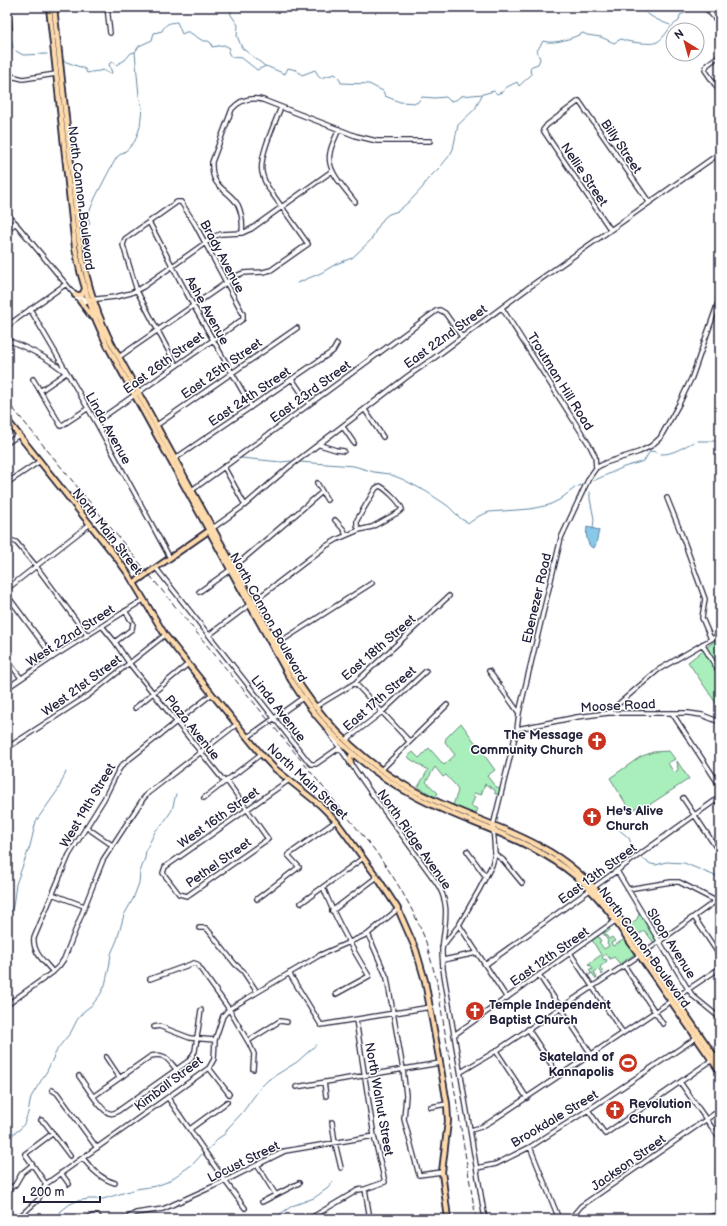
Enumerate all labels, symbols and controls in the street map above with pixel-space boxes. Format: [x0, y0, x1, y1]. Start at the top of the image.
north arrow [665, 22, 705, 62]
text: N [672, 27, 686, 42]
street label: Billy Street [597, 116, 645, 177]
street label: North Cannon Boulevard [64, 125, 98, 271]
street label: Nellie Street [557, 140, 611, 209]
street label: Brady Avenue [196, 217, 248, 296]
street label: Ashe Avenue [182, 273, 233, 348]
street label: East 22nd Street [401, 301, 490, 372]
street label: East 26th Street [120, 328, 207, 397]
street label: Troutman Hill Road [524, 330, 597, 433]
street label: East 25th Street [178, 335, 265, 403]
street label: East 23rd Street [267, 357, 354, 427]
street label: East 24th Street [206, 364, 294, 430]
street label: Linda Avenue [82, 390, 135, 468]
street label: North Main Street [69, 485, 146, 578]
street label: North Cannon Boulevard [226, 550, 310, 685]
street label: Ebenezer Road [519, 552, 555, 645]
street label: West 22nd Street [23, 601, 118, 670]
street label: East 18th Street [338, 611, 419, 684]
street label: West 21st Street [39, 652, 125, 720]
street label: East 17th Street [340, 663, 419, 735]
street label: Linda Avenue [247, 672, 309, 745]
street label: Plaza Avenue [161, 692, 223, 764]
street label: Moose Road [580, 696, 656, 716]
place label: The Message Community Church [470, 727, 584, 758]
church icon: The Message Community Church [586, 730, 608, 752]
street label: North Main Street [264, 740, 351, 823]
street label: West 19th Street [56, 760, 119, 851]
street label: West 16th Street [175, 784, 262, 852]
street label: North Ridge Avenue [374, 786, 455, 893]
place label: He's Alive Church [606, 803, 664, 834]
church icon: He's Alive Church [581, 806, 603, 828]
street label: Pethel Street [183, 834, 254, 891]
street label: East 13th Street [555, 840, 640, 908]
street label: North Cannon Boulevard [595, 884, 693, 1011]
street label: Sloop Avenue [643, 905, 699, 982]
street label: East 12th Street [507, 924, 592, 990]
place label: Temple Independent Baptist Church [489, 997, 612, 1028]
church icon: Temple Independent Baptist Church [464, 1000, 486, 1022]
street label: North Walnut Street [361, 1041, 397, 1157]
place label: Skateland of Kannapolis [539, 1049, 615, 1080]
sports icon: Skateland of Kannapolis [617, 1052, 639, 1074]
street label: Kimball Street [131, 1053, 206, 1115]
street label: Brookdale Street [508, 1087, 601, 1151]
place label: Revolution Church [629, 1096, 691, 1127]
church icon: Revolution Church [604, 1099, 626, 1121]
street label: Jackson Street [588, 1131, 669, 1194]
street label: Locust Street [205, 1138, 282, 1186]
scale bar [24, 1178, 100, 1204]
text: 200 m [30, 1185, 64, 1200]

